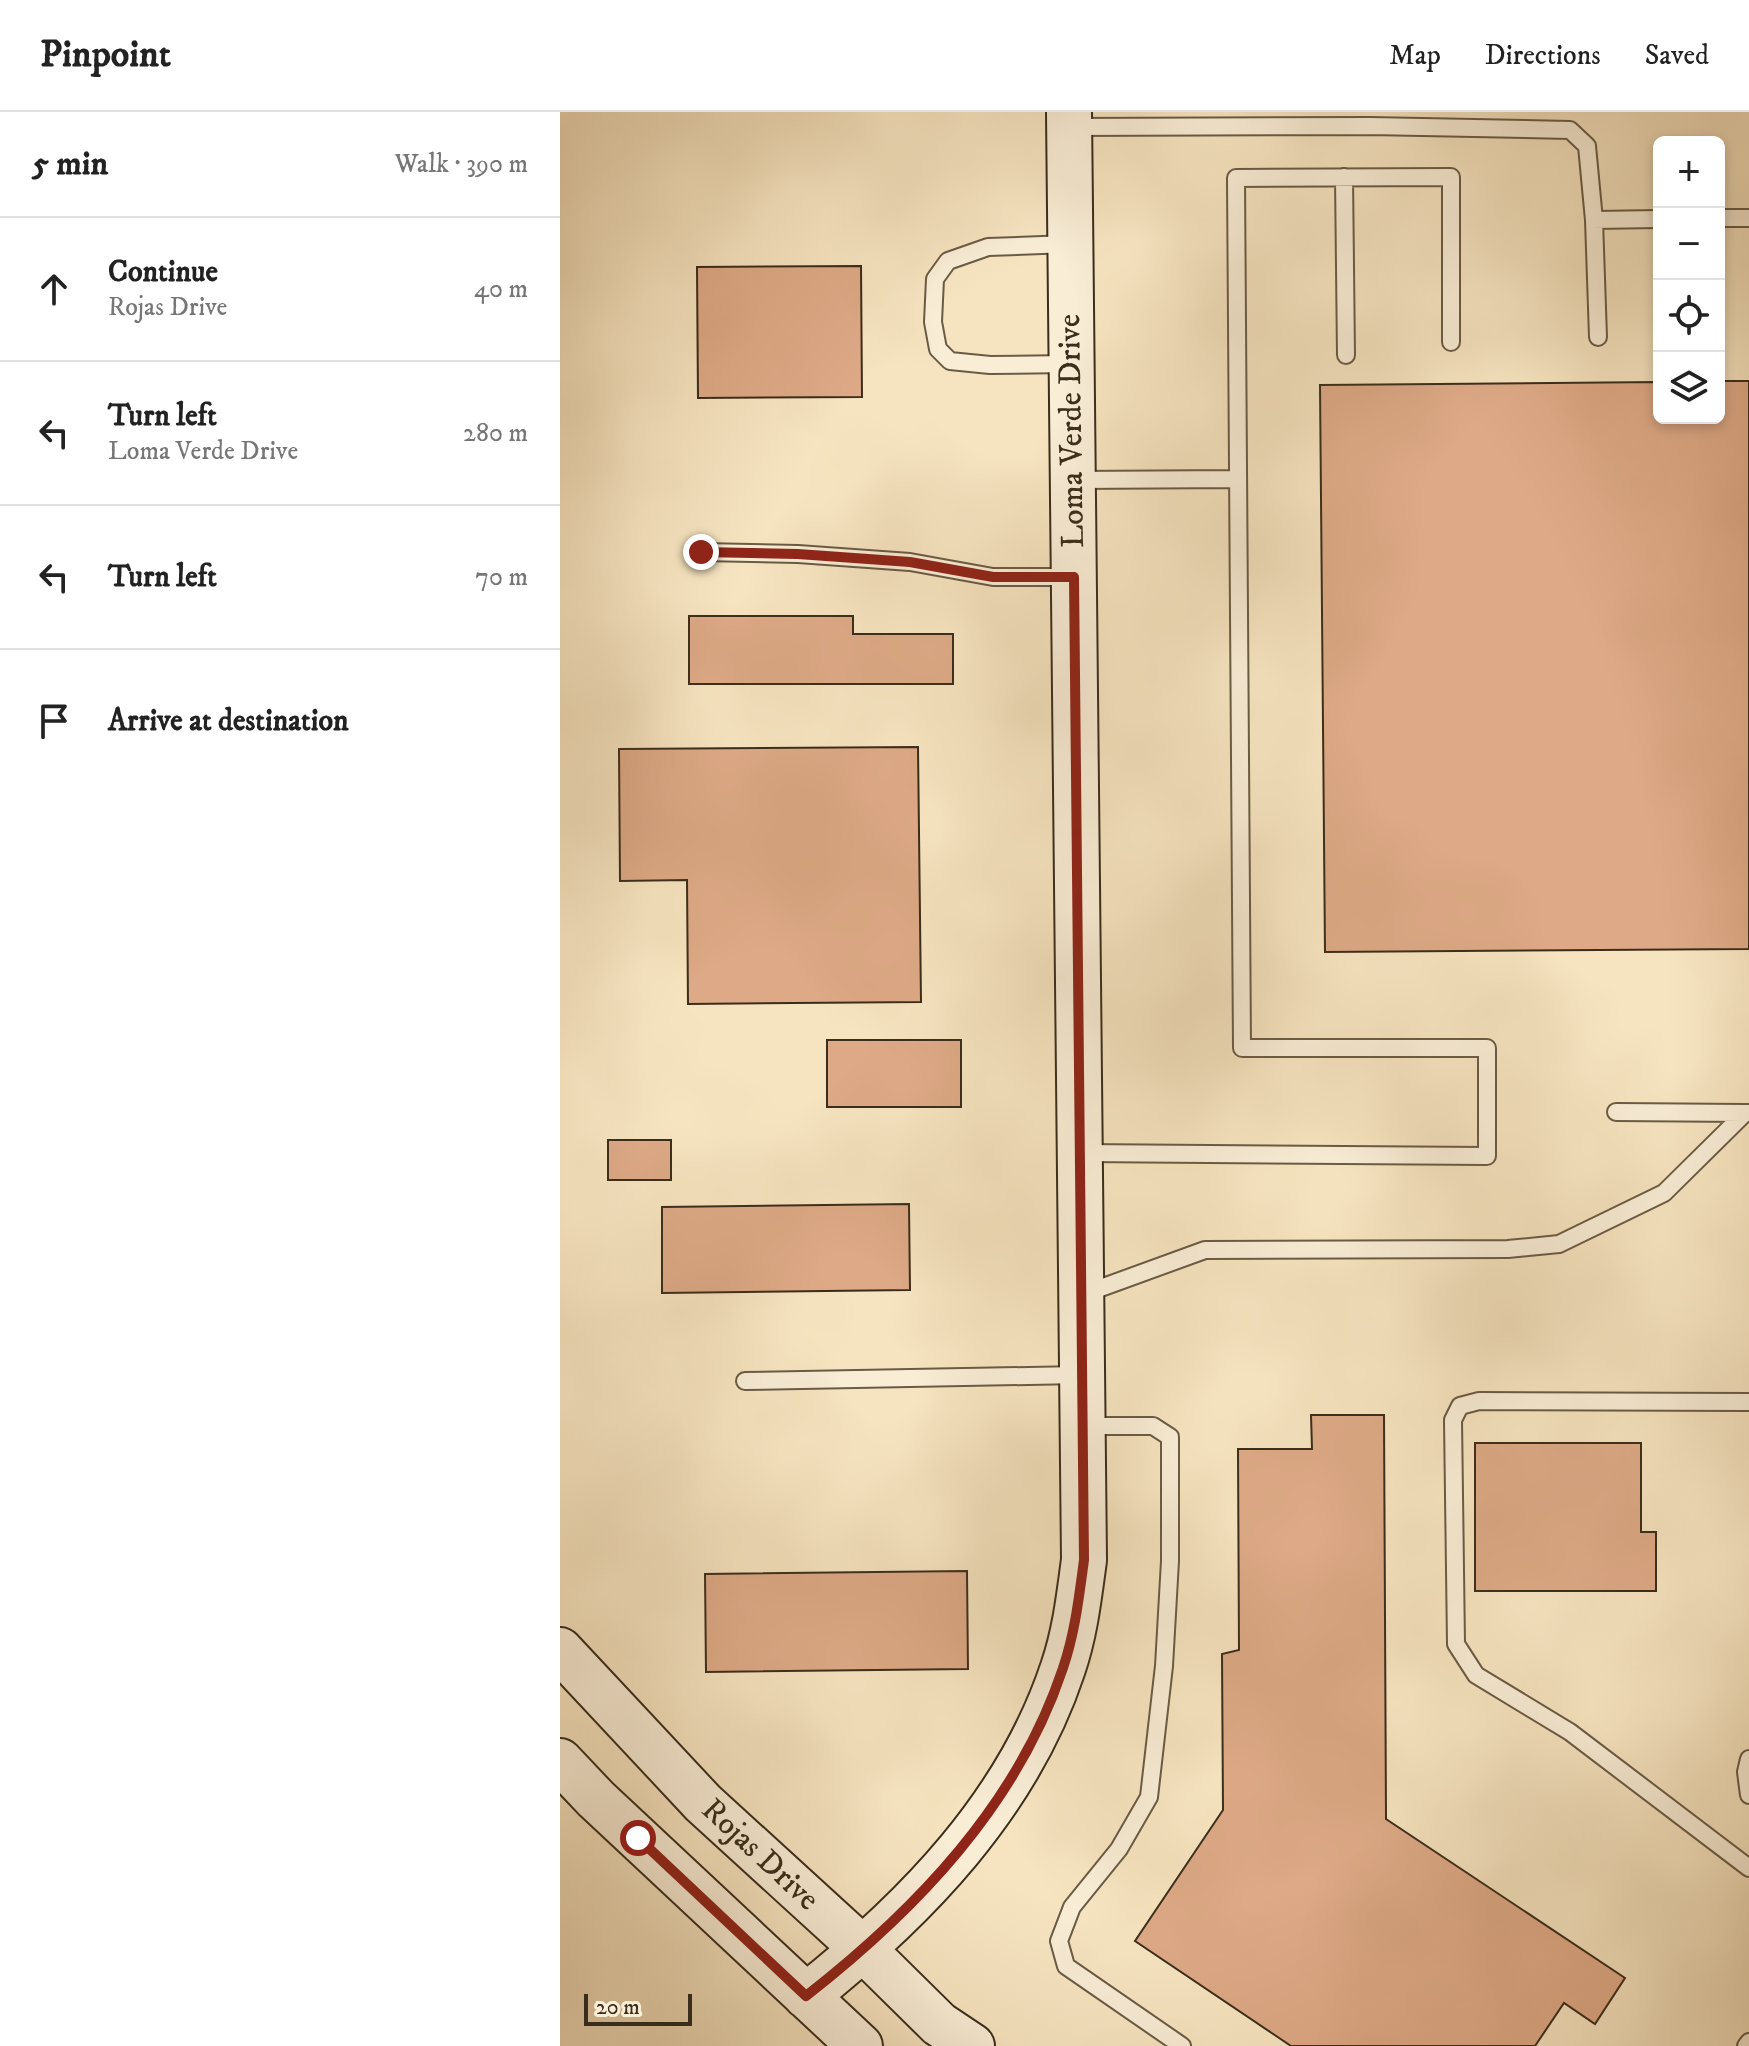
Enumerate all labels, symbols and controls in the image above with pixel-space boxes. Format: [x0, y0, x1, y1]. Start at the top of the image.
text: Pinpoint [40, 31, 171, 79]
text: Map [1389, 38, 1441, 73]
text: Directions [1485, 38, 1601, 73]
text: Saved [1645, 38, 1709, 73]
map controls [1653, 136, 1725, 424]
button: + [1653, 136, 1725, 208]
text: 5 min [32, 143, 108, 185]
text: Walk · 390 m [395, 148, 528, 181]
button: − [1653, 208, 1725, 280]
text: Continue [108, 254, 218, 291]
icon: ahead [32, 267, 76, 311]
text: 40 m [474, 273, 528, 306]
button: locate [1653, 280, 1725, 352]
text: Rojas Drive [108, 291, 227, 324]
street label: Loma Verde Drive [1050, 314, 1094, 548]
button: layers [1653, 352, 1725, 424]
text: Turn left [108, 398, 217, 435]
icon: left [32, 411, 76, 455]
text: 280 m [463, 417, 528, 450]
text: Loma Verde Drive [108, 435, 298, 468]
route end [683, 534, 719, 570]
icon: left [32, 555, 76, 599]
text: Turn left [108, 559, 217, 596]
text: 70 m [475, 561, 528, 594]
icon: arrive [32, 699, 76, 743]
text: Arrive at destination [108, 703, 349, 740]
street label: Rojas Drive [693, 1790, 827, 1920]
route start [620, 1820, 656, 1856]
scale bar [584, 1990, 692, 2026]
text: 20 m [596, 1994, 640, 2021]

